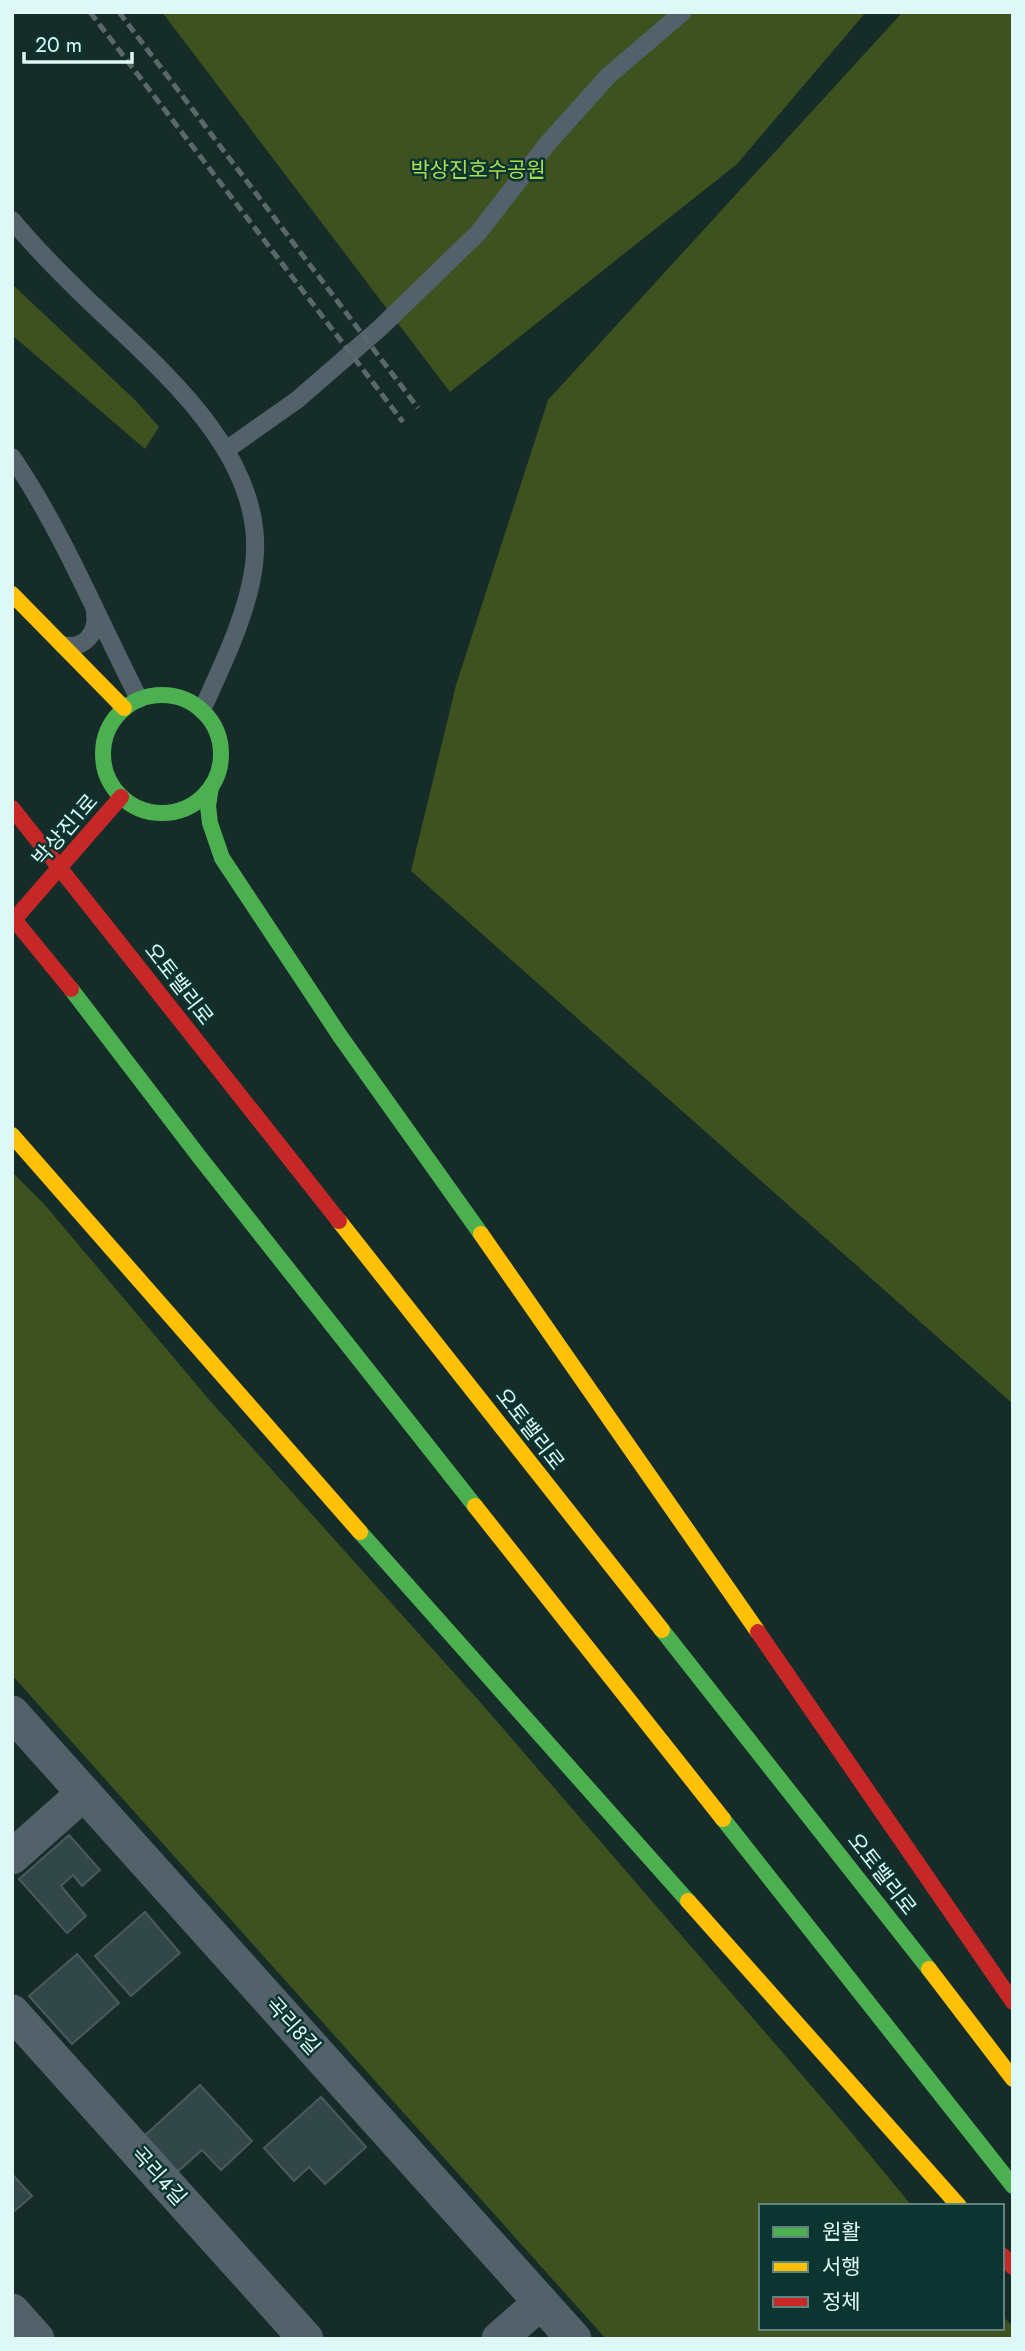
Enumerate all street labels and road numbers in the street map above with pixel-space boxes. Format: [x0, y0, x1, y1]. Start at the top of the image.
street label: 박상진1로 [25, 787, 105, 873]
street label: 오토밸리로 [137, 937, 221, 1031]
street label: 오토밸리로 [488, 1382, 572, 1476]
street label: 오토밸리로 [840, 1827, 924, 1921]
street label: 곡리8길 [259, 1990, 327, 2062]
street label: 곡리4길 [124, 2140, 194, 2212]

